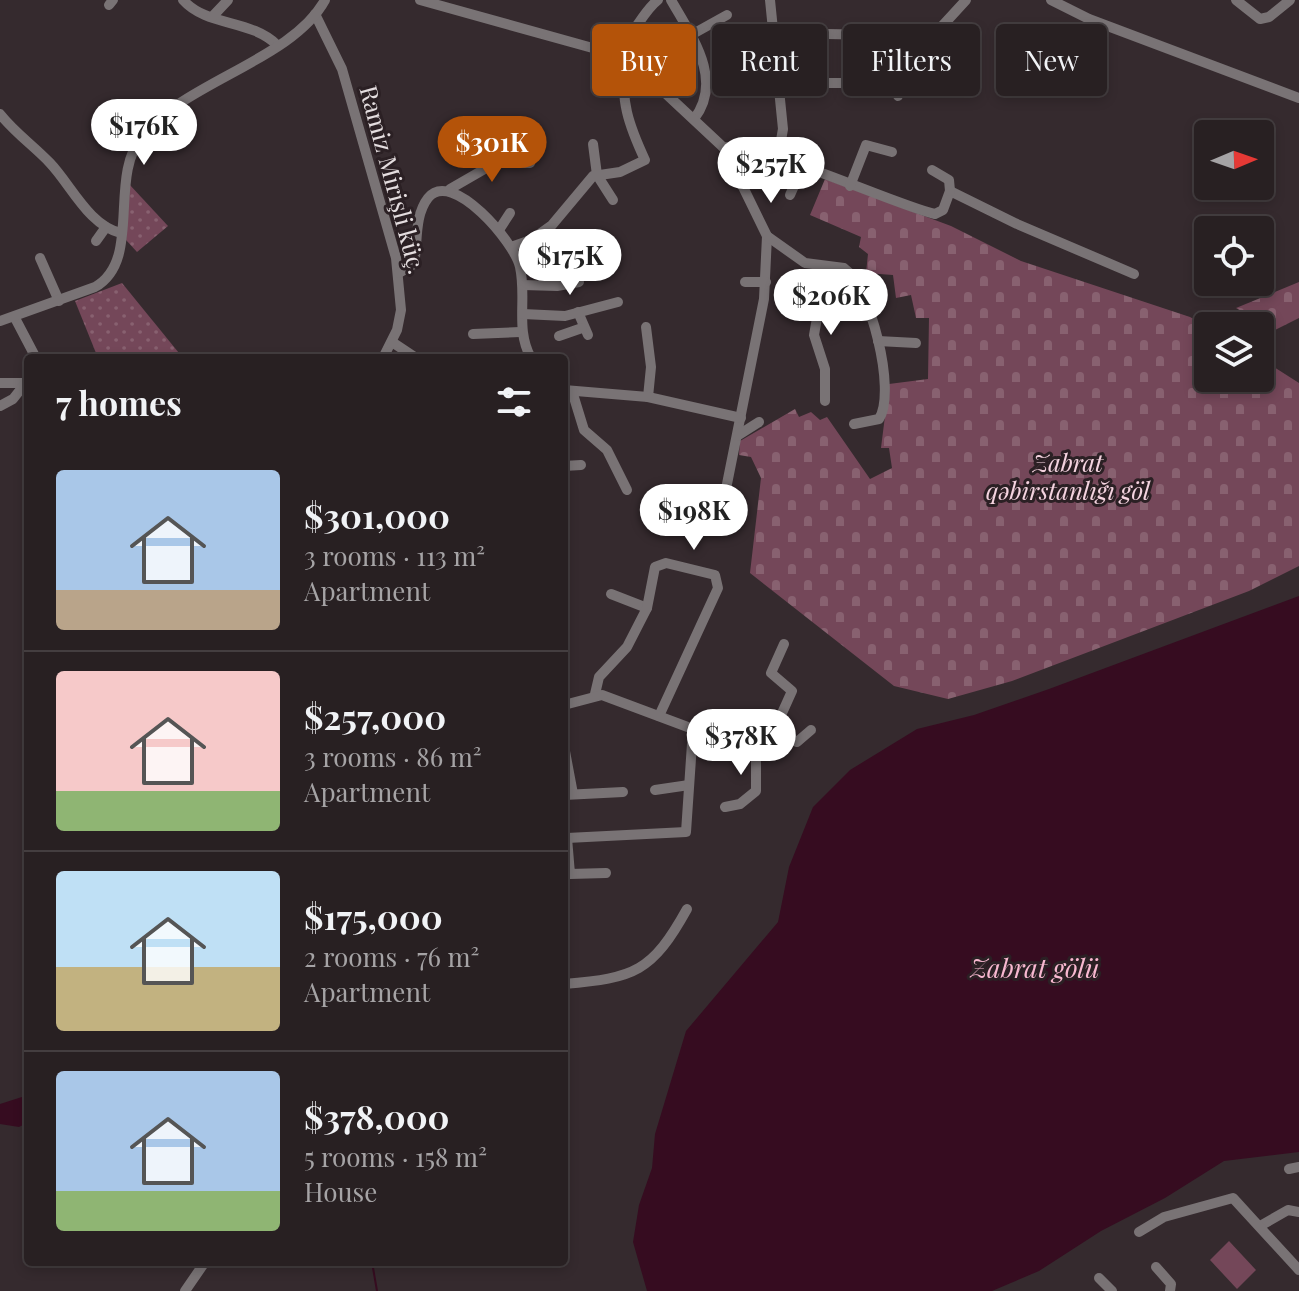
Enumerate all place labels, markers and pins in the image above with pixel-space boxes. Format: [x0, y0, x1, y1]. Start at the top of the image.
pin: $176K [88, 99, 200, 167]
pin: $301K [436, 116, 548, 184]
pin: $257K [715, 137, 827, 205]
pin: $175K [514, 229, 626, 297]
pin: $206K [775, 269, 887, 337]
pin: $198K [638, 484, 750, 552]
pin: $378K [685, 709, 797, 777]

